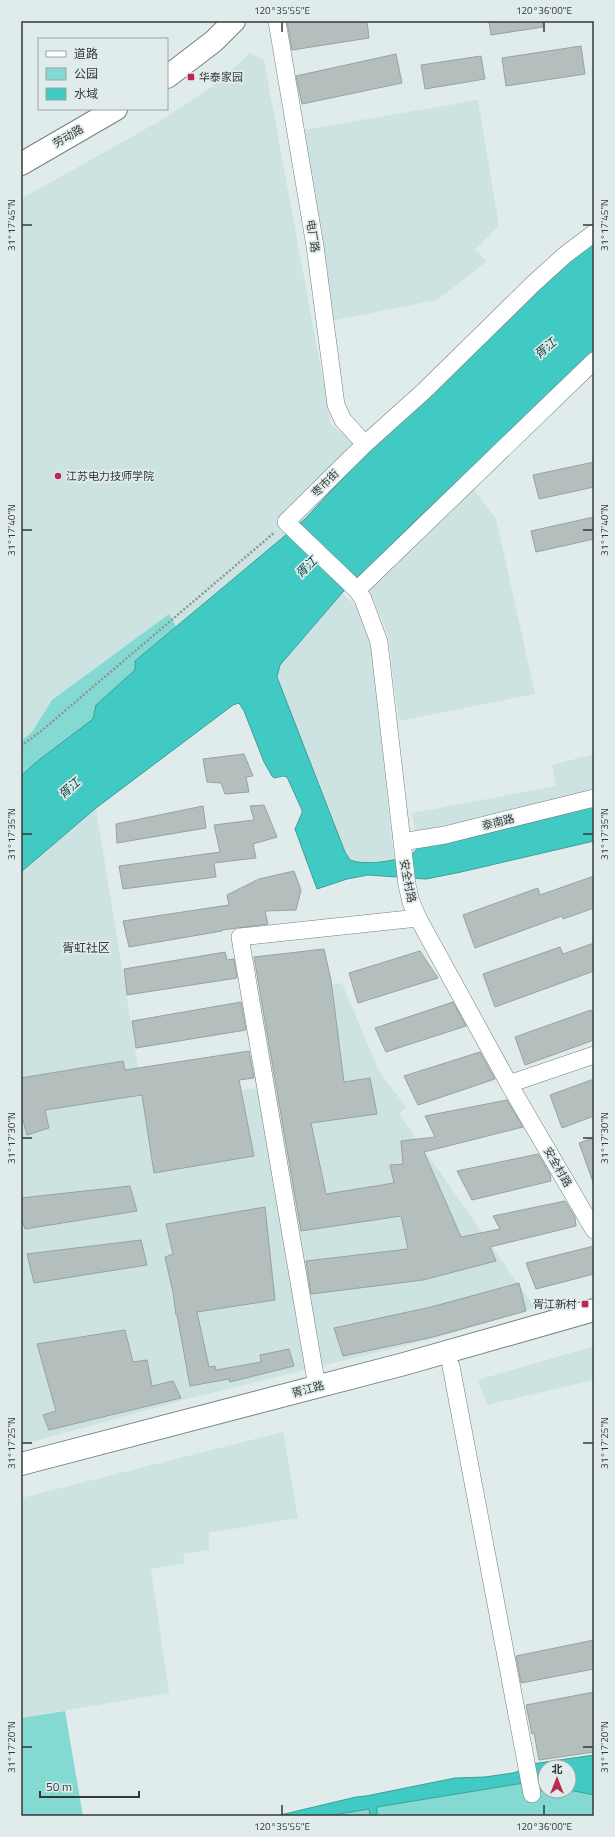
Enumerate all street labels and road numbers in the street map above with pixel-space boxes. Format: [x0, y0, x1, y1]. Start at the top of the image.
street label: 劳动路 [50, 121, 86, 151]
street label: 电厂路 [303, 218, 323, 254]
street label: 枣市街 [308, 466, 342, 500]
street label: 泰南路 [480, 810, 516, 834]
street label: 安全村路 [396, 858, 420, 904]
street label: 安全村路 [540, 1144, 576, 1190]
street label: 胥江路 [290, 1377, 326, 1401]

